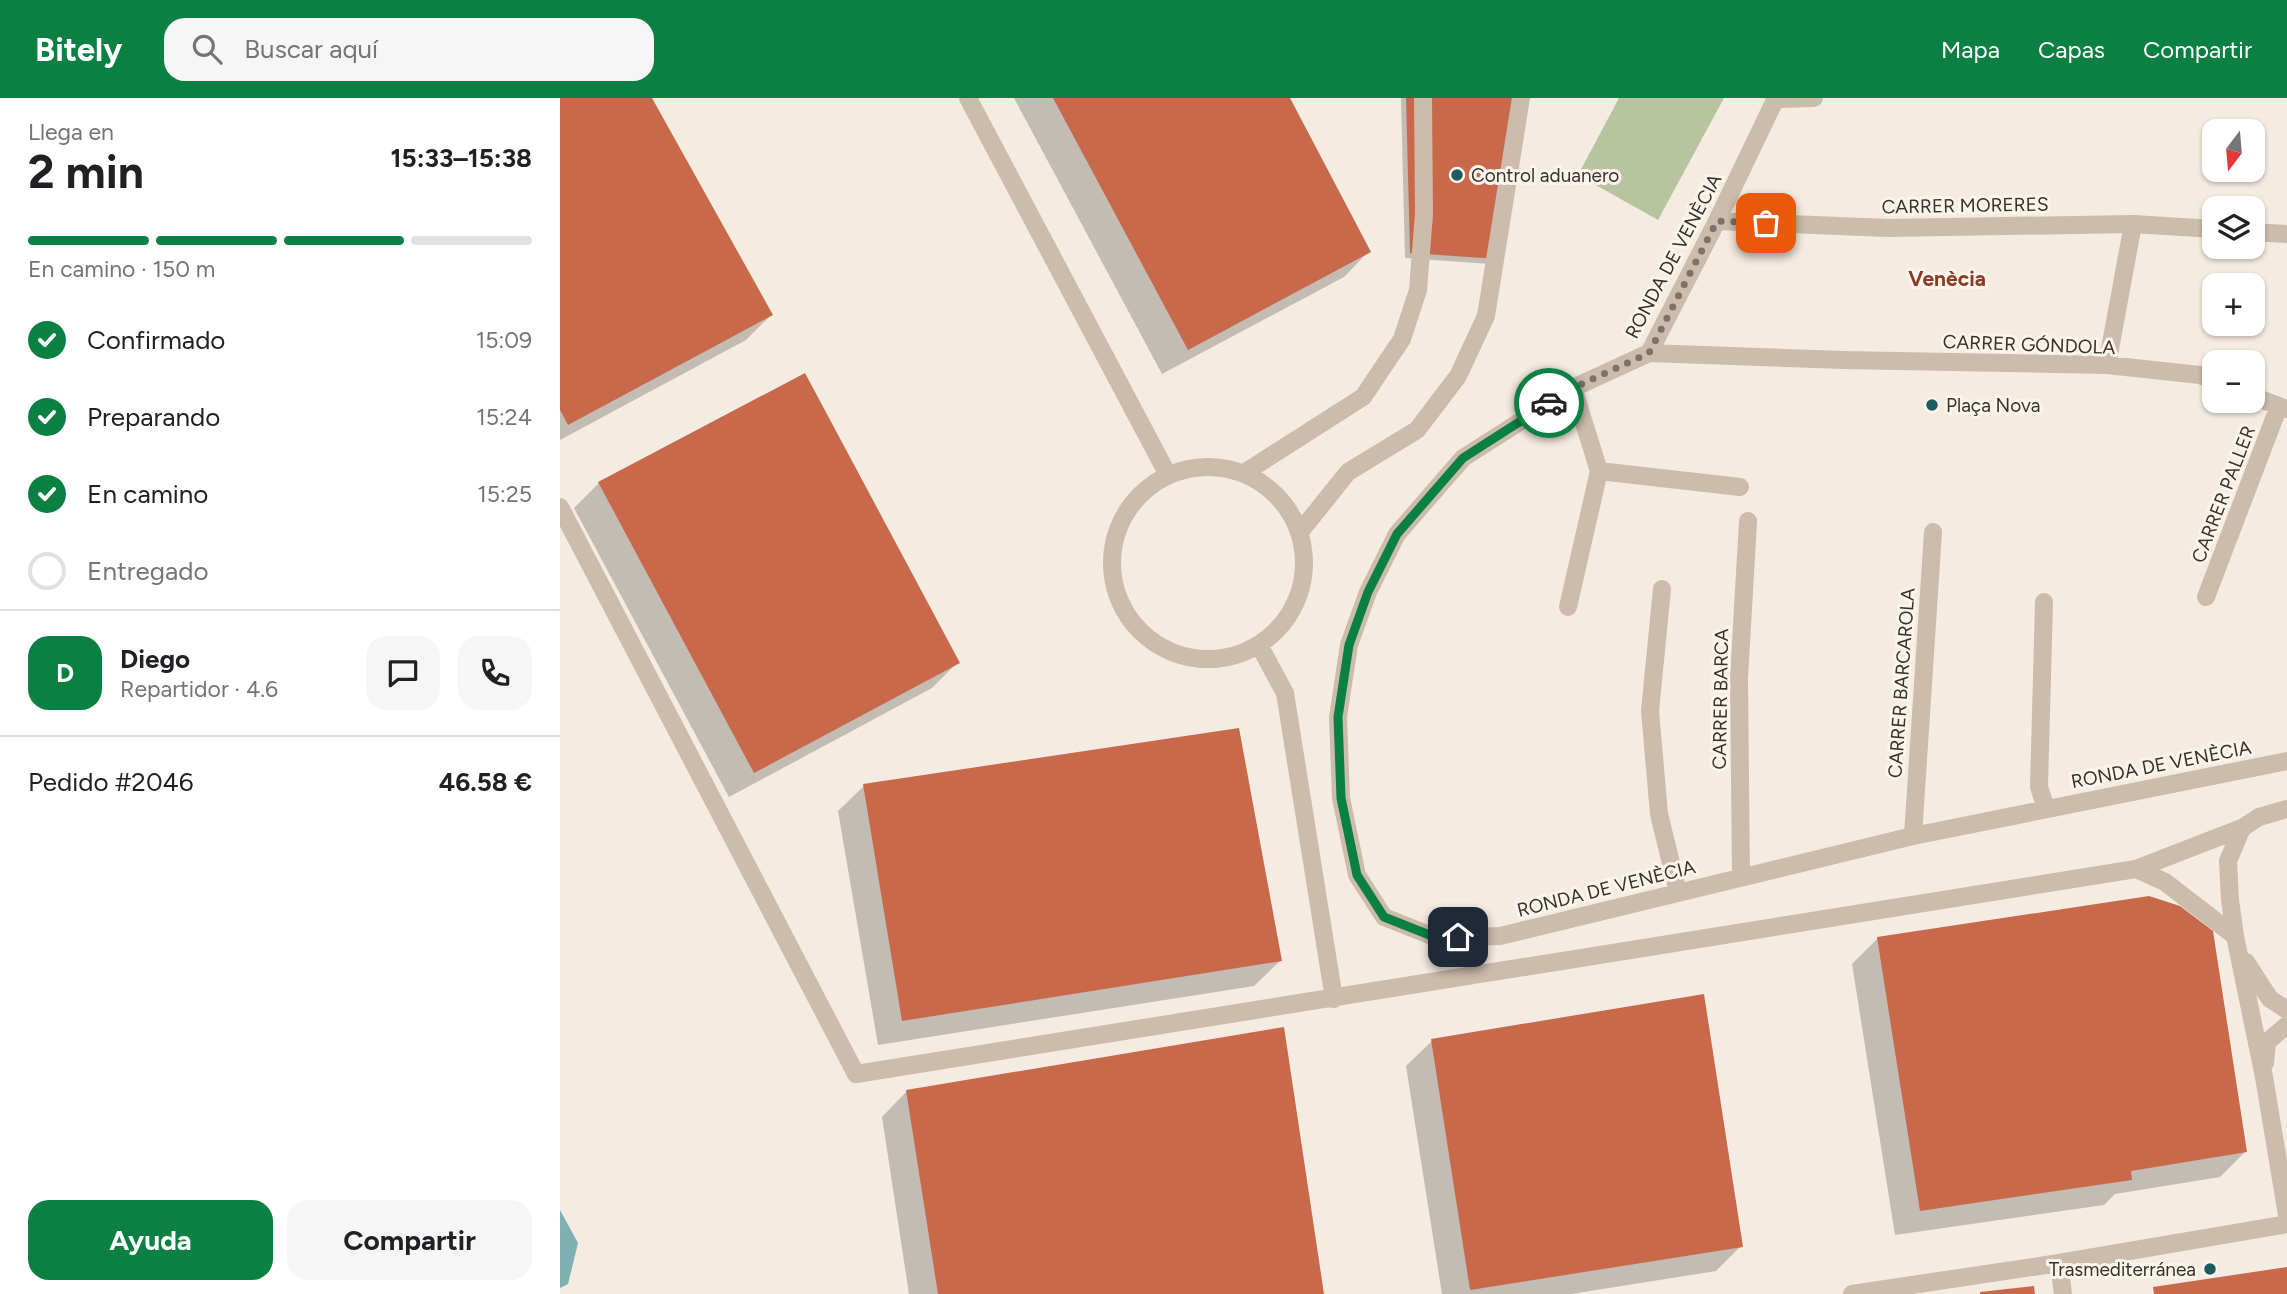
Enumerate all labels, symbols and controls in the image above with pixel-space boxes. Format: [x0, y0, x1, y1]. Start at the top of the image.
search box [164, 18, 654, 81]
text: Bitely [35, 30, 122, 69]
icon: search [188, 30, 226, 68]
text: Buscar aquí [244, 33, 378, 65]
text: Mapa [1941, 35, 2000, 64]
text: Capas [2038, 35, 2105, 64]
text: Compartir [2143, 35, 2252, 64]
text: Llega en [28, 118, 114, 146]
north arrow [2202, 119, 2264, 182]
map controls [2202, 119, 2265, 413]
text: 15:33–15:38 [391, 142, 532, 174]
text: 2 min [28, 144, 144, 200]
place label: Control aduanero [1471, 164, 1619, 187]
marker: Control aduanero [1449, 167, 1465, 183]
street label: RONDA DE VENÈCIA [1620, 170, 1727, 342]
pin [1736, 193, 1796, 253]
street label: CARRER MORERES [1881, 193, 2049, 218]
button: layers [2202, 196, 2265, 259]
icon: bag [1747, 204, 1785, 242]
text: En camino · 150 m [28, 255, 215, 283]
district label: Venècia [1908, 266, 1986, 291]
button: + [2202, 273, 2265, 336]
icon: check [28, 321, 66, 359]
text: Confirmado [87, 324, 225, 356]
text: 15:09 [476, 326, 532, 354]
street label: CARRER GÓNDOLA [1942, 330, 2116, 359]
button: − [2202, 350, 2265, 413]
courier [1514, 368, 1584, 438]
icon: car [1530, 384, 1568, 422]
place label: Plaça Nova [1946, 394, 2040, 417]
marker: Plaça Nova [1924, 397, 1940, 413]
icon: check [28, 398, 66, 436]
text: Preparando [87, 401, 220, 433]
text: 15:24 [476, 403, 532, 431]
street label: CARRER PALLER [2187, 422, 2260, 566]
icon: check [28, 475, 66, 513]
text: En camino [87, 478, 208, 510]
text: 15:25 [477, 480, 532, 508]
text: Entregado [87, 555, 209, 587]
street label: CARRER BARCAROLA [1883, 587, 1920, 779]
street label: CARRER BARCA [1708, 628, 1733, 770]
button: chat [366, 636, 440, 710]
button: phone [458, 636, 532, 710]
text: Diego [120, 643, 190, 675]
text: D [56, 657, 74, 689]
text: Repartidor · 4.6 [120, 675, 278, 703]
street label: RONDA DE VENÈCIA [2069, 736, 2253, 793]
text: Pedido #2046 [28, 766, 193, 798]
text: 46.58 € [439, 766, 532, 798]
street label: RONDA DE VENÈCIA [1515, 855, 1698, 922]
pin [1428, 907, 1488, 967]
icon: home [1439, 918, 1477, 956]
button: Ayuda [28, 1200, 273, 1280]
button: Compartir [287, 1200, 532, 1280]
place label: Trasmediterránea [2049, 1258, 2196, 1281]
marker: Trasmediterránea [2202, 1261, 2218, 1277]

